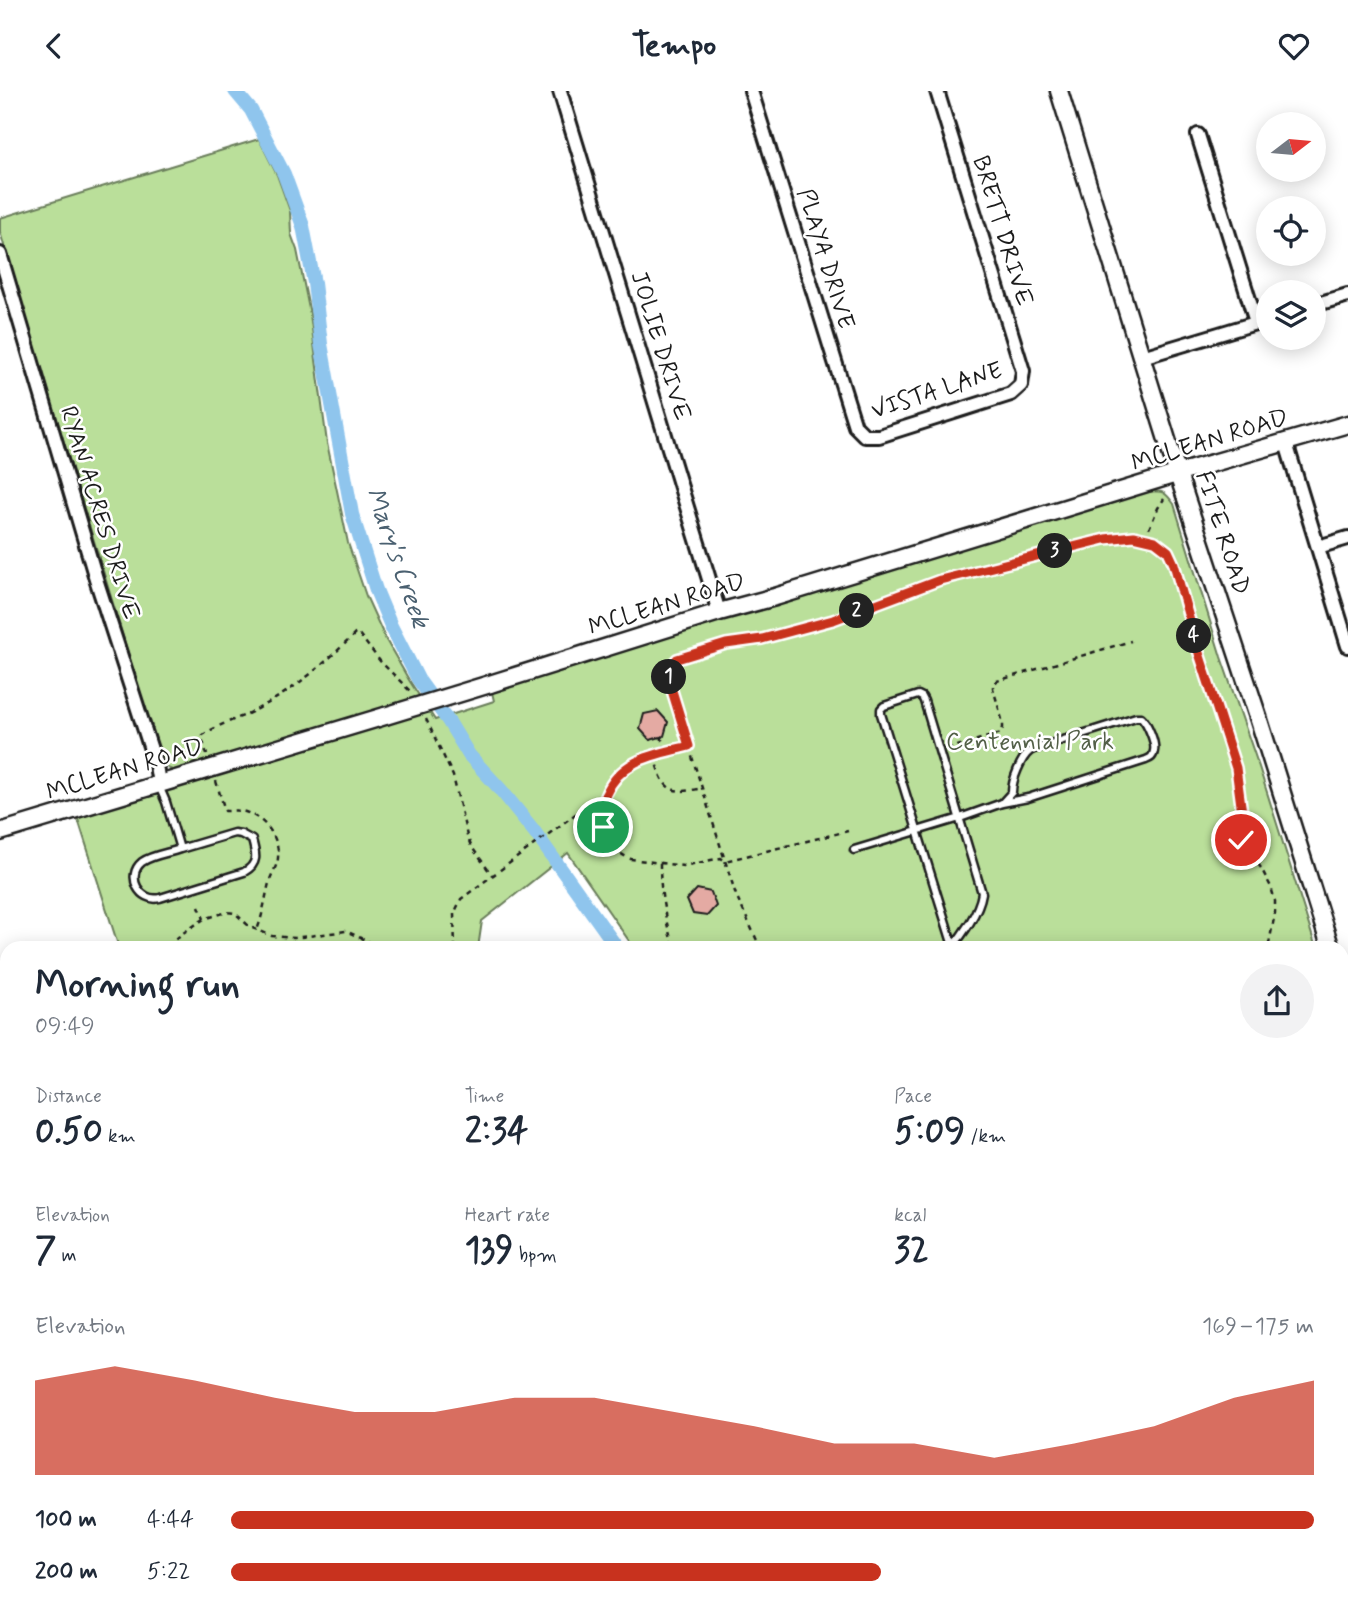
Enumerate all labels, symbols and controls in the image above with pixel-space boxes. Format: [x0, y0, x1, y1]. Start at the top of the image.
text: Tempo [632, 25, 716, 67]
icon: back [35, 27, 73, 65]
icon: heart [1275, 27, 1313, 65]
north arrow [1256, 112, 1326, 182]
map controls [1256, 112, 1326, 350]
street label: BRETT DRIVE [964, 152, 1040, 310]
street label: PLAYA DRIVE [789, 185, 861, 333]
button: locate [1256, 196, 1326, 266]
street label: JOLIE DRIVE [623, 267, 697, 425]
button: layers [1256, 280, 1326, 350]
street label: VISTA LANE [867, 355, 1007, 427]
street label: MCLEAN ROAD [1128, 402, 1292, 480]
street label: RYAN ACRES DRIVE [52, 403, 146, 623]
street label: FITE ROAD [1187, 467, 1257, 599]
water label: Mary's Creek [357, 483, 438, 635]
pin: 3 [1038, 533, 1072, 568]
text: 3 [1050, 538, 1059, 563]
street label: MCLEAN ROAD [585, 566, 749, 644]
pin: 2 [840, 594, 874, 629]
text: 2 [852, 598, 861, 623]
pin: 4 [1176, 619, 1212, 653]
text: 4 [1188, 623, 1199, 648]
pin: 1 [652, 659, 686, 695]
text: 1 [664, 664, 673, 689]
park label: Centennial Park [946, 727, 1114, 758]
street label: MCLEAN ROAD [43, 731, 207, 809]
pin [573, 797, 633, 857]
icon: arrive [584, 808, 622, 846]
pin [1211, 810, 1271, 870]
icon: check [1222, 821, 1260, 859]
text: Morning run [35, 961, 240, 1010]
button: share [1240, 964, 1314, 1038]
text: 09:49 [35, 1012, 95, 1042]
text: Distance [35, 1084, 102, 1109]
text: Time [465, 1084, 504, 1109]
text: Pace [894, 1084, 932, 1109]
text: 0.50 [35, 1109, 103, 1155]
text: 2:34 [465, 1109, 528, 1155]
text: 5:09 [894, 1109, 965, 1155]
text: km [103, 1124, 136, 1149]
text: /km [965, 1124, 1006, 1149]
text: Elevation [35, 1203, 110, 1228]
text: Heart rate [465, 1203, 550, 1228]
text: kcal [894, 1203, 926, 1228]
text: 7 [35, 1228, 56, 1274]
text: 139 [465, 1228, 514, 1274]
text: 32 [894, 1228, 929, 1274]
text: m [56, 1243, 77, 1268]
text: bpm [514, 1243, 557, 1268]
text: Elevation [35, 1312, 126, 1342]
text: 169–175 m [1202, 1312, 1314, 1342]
text: 100 m [35, 1505, 97, 1535]
text: 4:44 [147, 1505, 194, 1535]
text: 200 m [35, 1557, 98, 1587]
text: 5:22 [147, 1557, 190, 1587]

